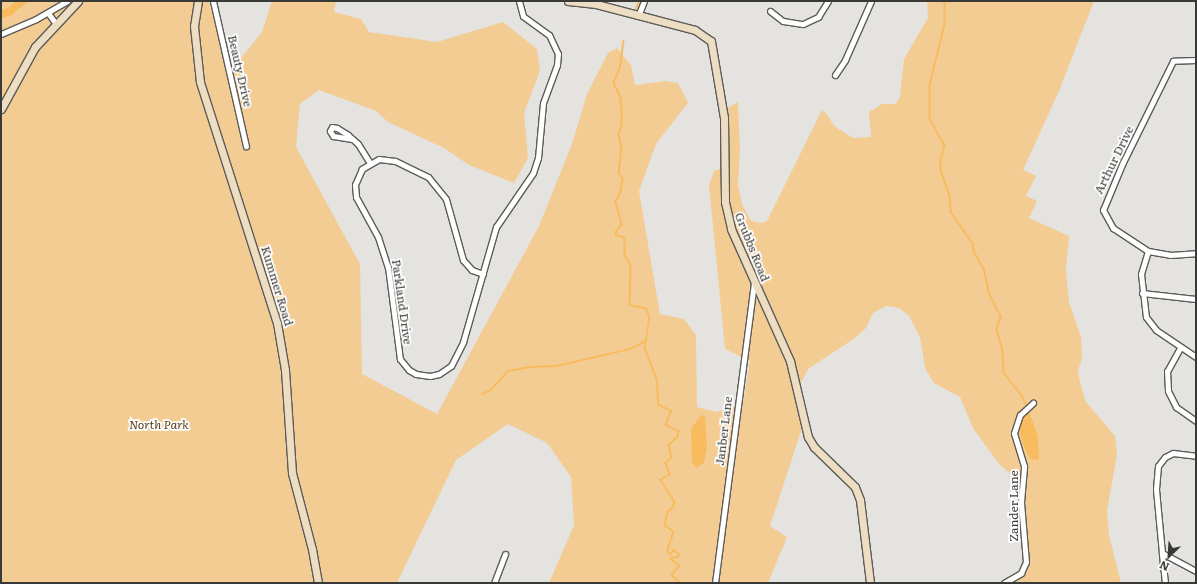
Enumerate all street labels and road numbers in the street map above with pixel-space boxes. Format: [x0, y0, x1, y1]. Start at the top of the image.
street label: Beauty Drive [225, 34, 255, 108]
street label: Arthur Drive [1091, 124, 1137, 196]
street label: Grubbs Road [732, 210, 772, 284]
street label: Kummer Road [258, 244, 296, 328]
street label: Parkland Drive [389, 259, 415, 345]
street label: Janber Lane [713, 396, 735, 466]
street label: Zander Lane [1007, 470, 1021, 542]

